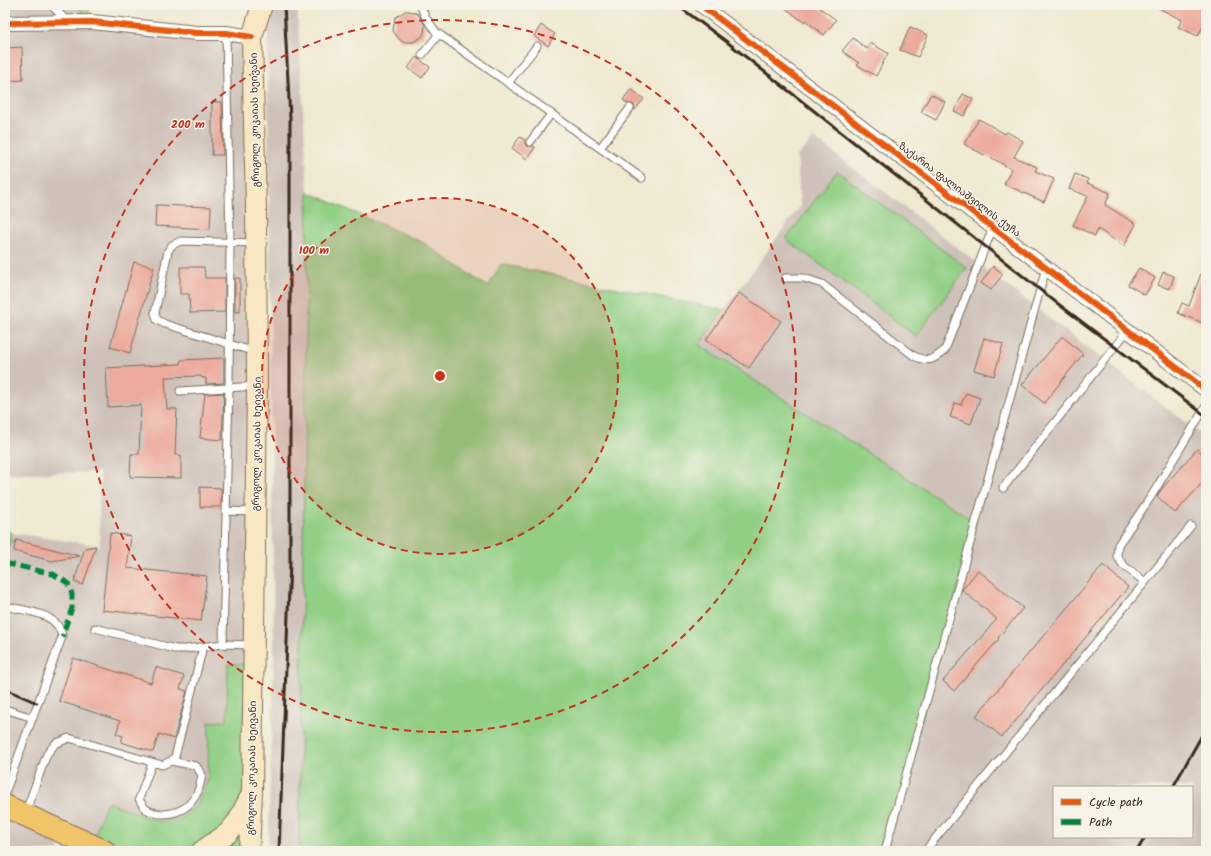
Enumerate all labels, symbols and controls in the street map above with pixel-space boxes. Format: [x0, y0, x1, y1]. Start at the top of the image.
street label: გრიგოლ კოკაიას ხეივანი [246, 52, 264, 187]
text: 200 m [171, 115, 205, 134]
street label: ზაქარია ფალიაშვილის ქუჩა [895, 138, 1024, 241]
text: 100 m [299, 241, 329, 260]
centre of rings [433, 369, 447, 383]
street label: გრიგოლ კოკაიას ხეივანი [248, 376, 266, 511]
street label: გრიგოლ კოკაიას ხეივანი [243, 700, 261, 835]
legend [1053, 786, 1193, 838]
text: Cycle path [1089, 793, 1143, 812]
text: Path [1089, 813, 1112, 832]

